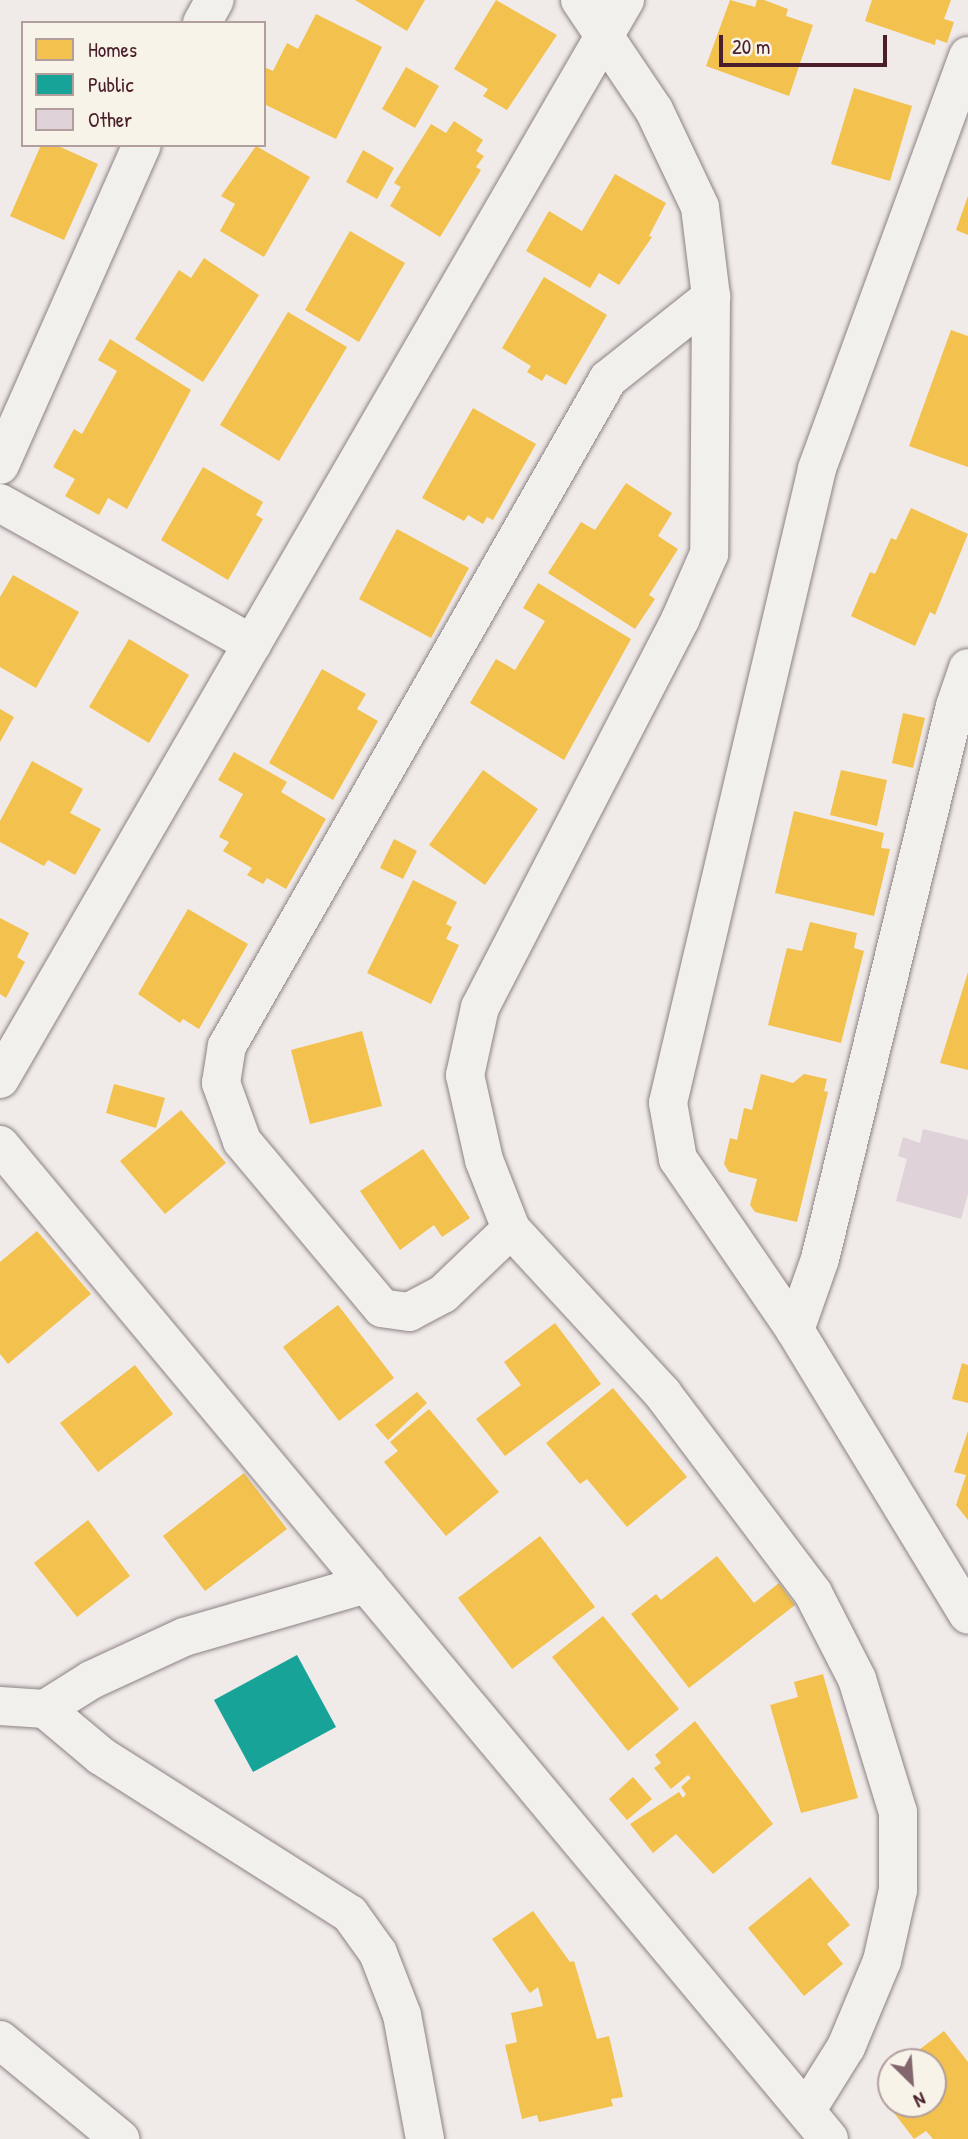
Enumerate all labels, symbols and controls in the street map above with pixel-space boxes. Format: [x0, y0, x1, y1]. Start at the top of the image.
legend [21, 21, 266, 147]
scale bar [723, 21, 891, 65]
text: 20 m [732, 32, 770, 61]
text: Homes [88, 35, 137, 64]
text: Public [88, 70, 134, 99]
text: Other [88, 105, 132, 134]
north arrow [877, 2048, 947, 2118]
text: N [910, 2086, 930, 2114]

